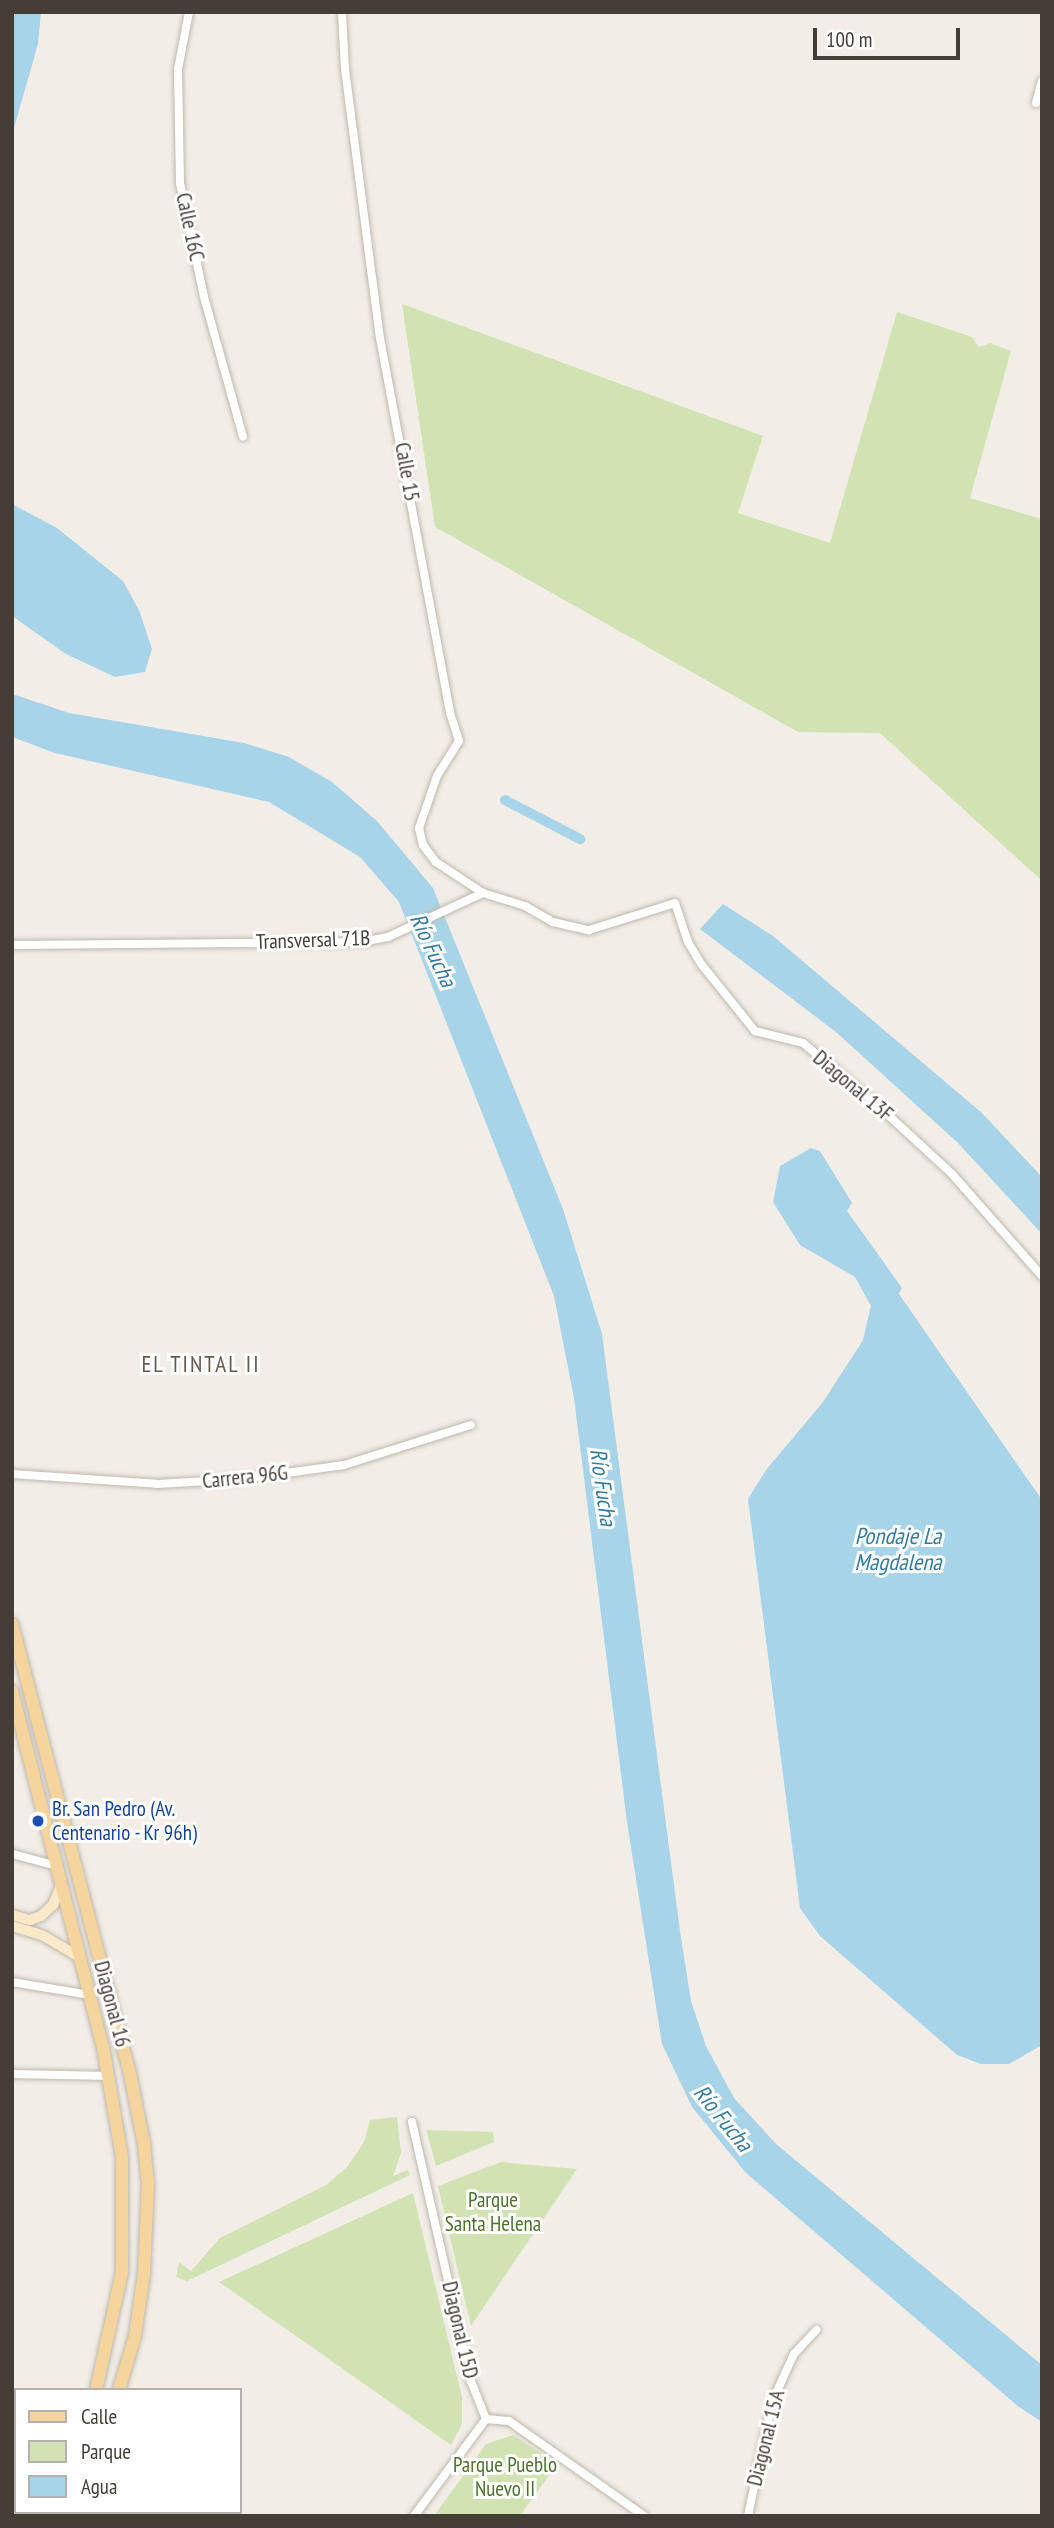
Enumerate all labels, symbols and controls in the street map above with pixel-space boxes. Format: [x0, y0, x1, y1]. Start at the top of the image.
scale bar [816, 14, 963, 58]
text: 100 m [826, 26, 872, 53]
street label: Calle 16C [170, 191, 210, 263]
street label: Calle 15 [389, 440, 425, 504]
water label: Río Fucha [404, 909, 462, 991]
street label: Transversal 71B [255, 925, 371, 955]
street label: Diagonal 13F [808, 1045, 898, 1127]
district label: EL TINTAL II [142, 1350, 260, 1378]
water label: Río Fucha [584, 1447, 622, 1527]
street label: Carrera 96G [201, 1460, 289, 1494]
water label: Pondaje La Magdalena [854, 1522, 942, 1576]
place label: Br. San Pedro (Av. Centenario - Kr 96h) [52, 1796, 198, 1846]
marker: Br. San Pedro (Av. Centenario - Kr 96h) [30, 1813, 46, 1829]
street label: Diagonal 16 [88, 1958, 136, 2050]
water label: Río Fucha [688, 2079, 758, 2157]
park label: Parque Santa Helena [445, 2187, 541, 2237]
street label: Diagonal 15D [437, 2279, 483, 2381]
street label: Diagonal 15A [742, 2387, 790, 2489]
legend [14, 2388, 242, 2514]
text: Calle [81, 2403, 117, 2430]
text: Parque [81, 2438, 131, 2465]
park label: Parque Pueblo Nuevo II [453, 2452, 557, 2502]
text: Agua [81, 2473, 117, 2500]

